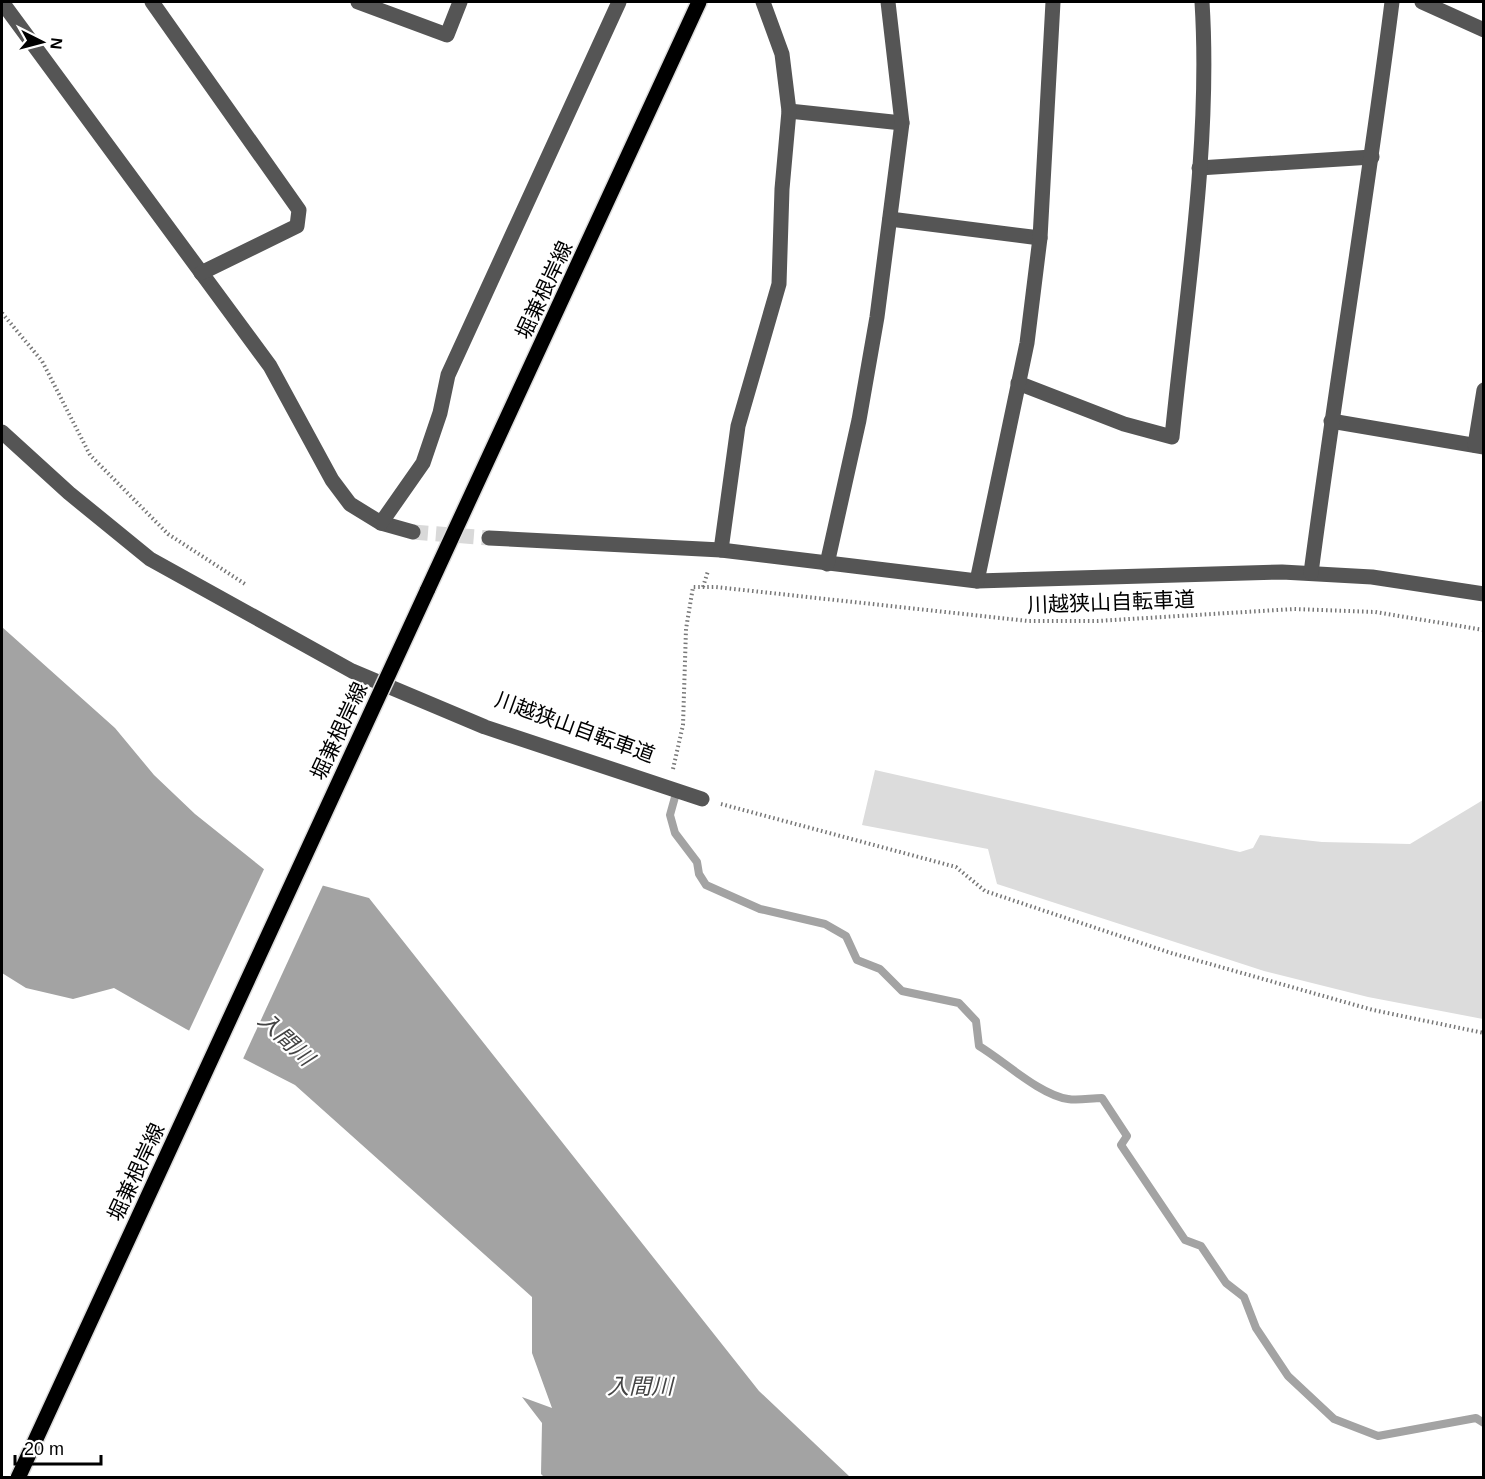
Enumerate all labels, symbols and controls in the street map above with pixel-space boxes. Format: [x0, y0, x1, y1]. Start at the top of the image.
north arrow [12, 12, 72, 72]
text: N [47, 37, 65, 50]
street label: 堀兼根岸線 [511, 238, 577, 342]
street label: 川越狭山自転車道 [1027, 588, 1195, 616]
street label: 堀兼根岸線 [306, 679, 372, 783]
street label: 川越狭山自転車道 [492, 687, 658, 767]
water label: 入間川 [253, 1007, 320, 1072]
street label: 堀兼根岸線 [103, 1120, 169, 1224]
water label: 入間川 [607, 1374, 675, 1399]
scale bar [15, 1428, 100, 1466]
text: 20 m [24, 1439, 64, 1459]

